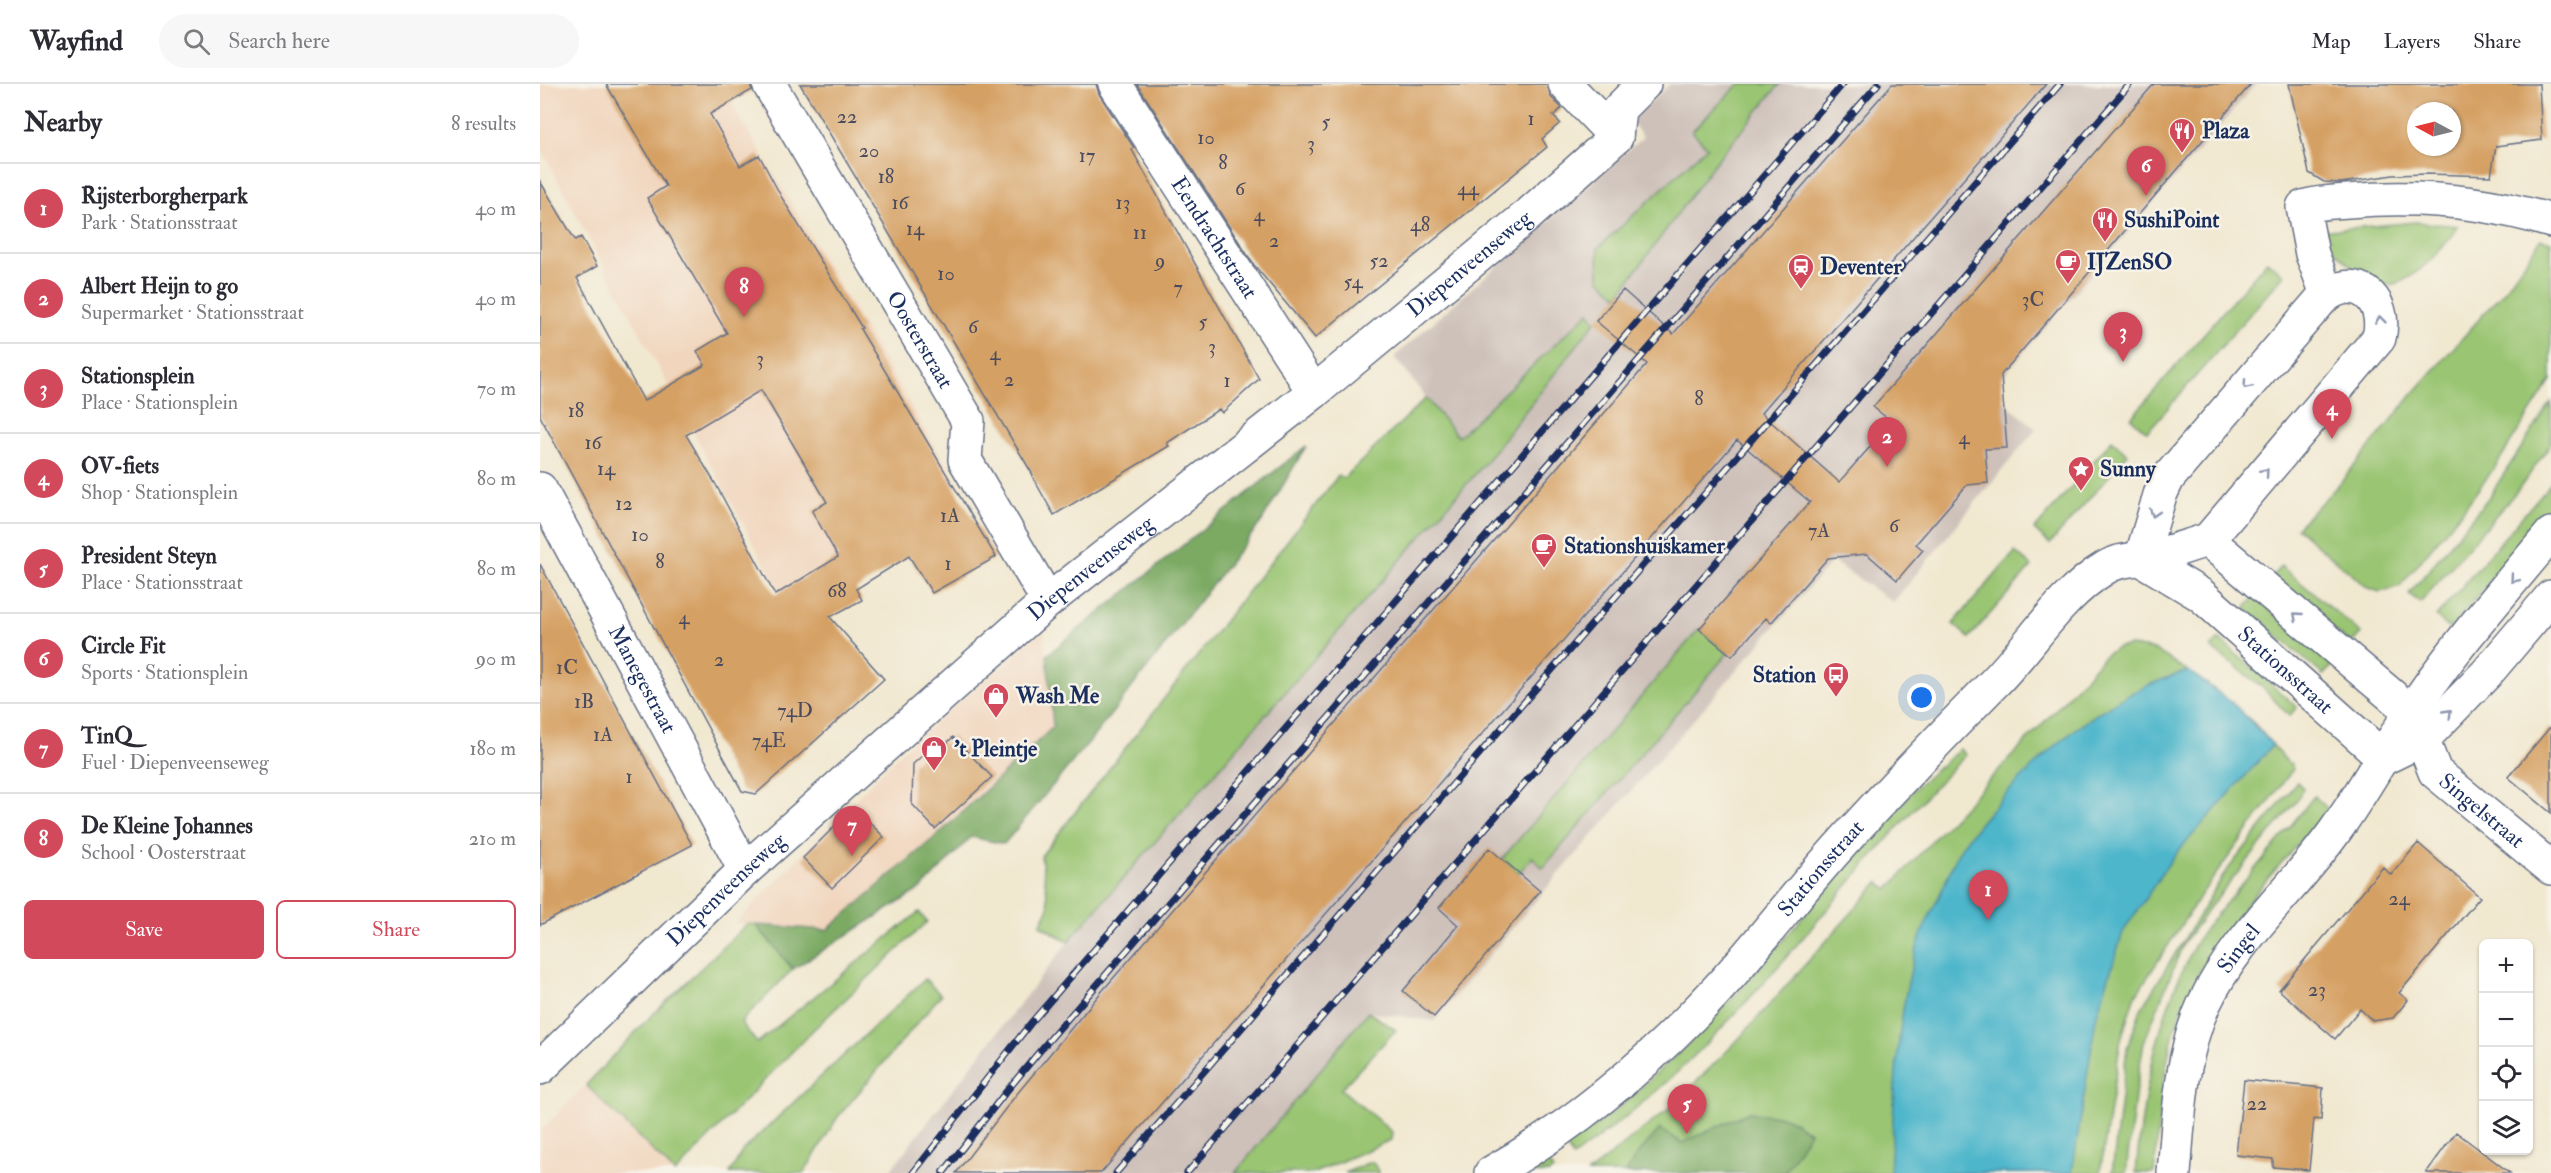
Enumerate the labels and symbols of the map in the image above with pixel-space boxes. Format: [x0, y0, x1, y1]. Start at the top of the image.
north arrow [2407, 102, 2461, 156]
house number: 22 [837, 104, 857, 129]
house number: 1 [1527, 106, 1535, 131]
house number: 5 [1322, 109, 1331, 134]
restaurant icon: Plaza [2167, 116, 2197, 154]
place label: Plaza [2202, 117, 2250, 145]
house number: 10 [1197, 125, 1215, 150]
house number: 3 [1307, 131, 1315, 156]
house number: 20 [859, 138, 879, 163]
house number: 17 [1079, 143, 1095, 168]
pin: 6 [2126, 147, 2166, 196]
house number: 8 [1218, 150, 1228, 175]
house number: 18 [878, 164, 894, 189]
street label: Eendrachtstraat [1165, 171, 1264, 304]
house number: 6 [1235, 176, 1246, 201]
house number: 44 [1457, 176, 1480, 201]
house number: 16 [891, 190, 909, 215]
house number: 13 [1116, 190, 1130, 215]
house number: 4 [1254, 202, 1266, 227]
street label: Diepenveenseweg [1401, 203, 1538, 323]
restaurant icon: SushiPoint [2090, 205, 2120, 243]
place label: SushiPoint [2124, 206, 2220, 234]
house number: 48 [1410, 212, 1430, 237]
house number: 14 [906, 216, 925, 241]
house number: 11 [1133, 220, 1147, 245]
house number: 2 [1269, 228, 1279, 253]
cafe icon: IJZenSO [2053, 247, 2083, 285]
house number: 9 [1153, 248, 1165, 273]
house number: 52 [1370, 248, 1388, 273]
place label: IJZenSO [2087, 248, 2172, 277]
station icon: Deventer [1786, 252, 1816, 290]
place label: Deventer [1820, 253, 1902, 281]
house number: 10 [937, 261, 955, 286]
pin: 8 [724, 268, 764, 317]
house number: 54 [1343, 269, 1364, 294]
house number: 7 [1173, 275, 1183, 300]
street label: Oosterstraat [880, 286, 960, 394]
house number: 3C [2022, 287, 2044, 312]
house number: 5 [1199, 309, 1208, 334]
pin: 3 [2104, 312, 2142, 362]
house number: 6 [968, 314, 979, 339]
one-way arrow [2374, 315, 2387, 324]
house number: 3 [1208, 334, 1216, 359]
house number: 4 [990, 341, 1002, 366]
house number: 3 [756, 346, 764, 371]
house number: 2 [1004, 367, 1014, 392]
house number: 1 [1223, 368, 1231, 393]
one-way arrow [2243, 378, 2254, 389]
house number: 8 [1694, 386, 1704, 411]
pin: 4 [2312, 390, 2352, 439]
house number: 18 [568, 398, 584, 423]
pin: 2 [1868, 418, 1906, 467]
house number: 4 [1959, 425, 1971, 450]
house number: 16 [584, 430, 602, 455]
place icon: Sunny [2066, 454, 2096, 492]
place label: Sunny [2100, 455, 2157, 484]
house number: 14 [597, 456, 616, 481]
one-way arrow [2258, 468, 2269, 479]
house number: 12 [615, 491, 633, 516]
house number: 1A [940, 503, 960, 528]
one-way arrow [2149, 507, 2161, 518]
street label: Diepenveenseweg [1022, 509, 1160, 627]
house number: 6 [1889, 513, 1900, 538]
house number: 7A [1808, 518, 1830, 543]
house number: 10 [631, 522, 649, 547]
cafe icon: Stationshuiskamer [1529, 531, 1559, 569]
place label: Stationshuiskamer [1564, 532, 1725, 560]
house number: 8 [655, 549, 665, 574]
house number: 1 [944, 551, 952, 576]
one-way arrow [2510, 572, 2521, 583]
house number: 68 [827, 578, 847, 603]
house number: 4 [679, 605, 691, 630]
one-way arrow [2293, 612, 2304, 623]
street label: Manegestraat [602, 620, 683, 738]
street label: Stationsstraat [2232, 620, 2339, 720]
house number: 2 [714, 647, 724, 672]
house number: 1C [556, 655, 578, 680]
bus stop icon: Station [1821, 660, 1851, 698]
place label: Station [1753, 661, 1817, 689]
shop icon: Wash Me [981, 681, 1011, 719]
place label: Wash Me [1015, 682, 1100, 710]
your location [1907, 683, 1936, 712]
house number: 1B [574, 689, 594, 714]
house number: 74D [777, 698, 813, 723]
one-way arrow [2441, 710, 2452, 721]
house number: 1A [593, 722, 613, 747]
house number: 74E [752, 728, 786, 753]
shop icon: 't Pleintje [919, 734, 949, 772]
place label: 't Pleintje [954, 735, 1038, 763]
house number: 1 [625, 764, 633, 789]
street label: Singelstraat [2433, 767, 2530, 854]
pin: 7 [832, 806, 872, 856]
street label: Stationsstraat [1771, 814, 1870, 922]
street label: Diepenveenseweg [661, 826, 792, 952]
pin: 1 [1968, 870, 2008, 920]
house number: 24 [2389, 886, 2411, 911]
street label: Singel [2211, 918, 2266, 979]
house number: 23 [2308, 977, 2326, 1002]
pin: 5 [1668, 1084, 1706, 1134]
house number: 22 [2247, 1091, 2267, 1116]

